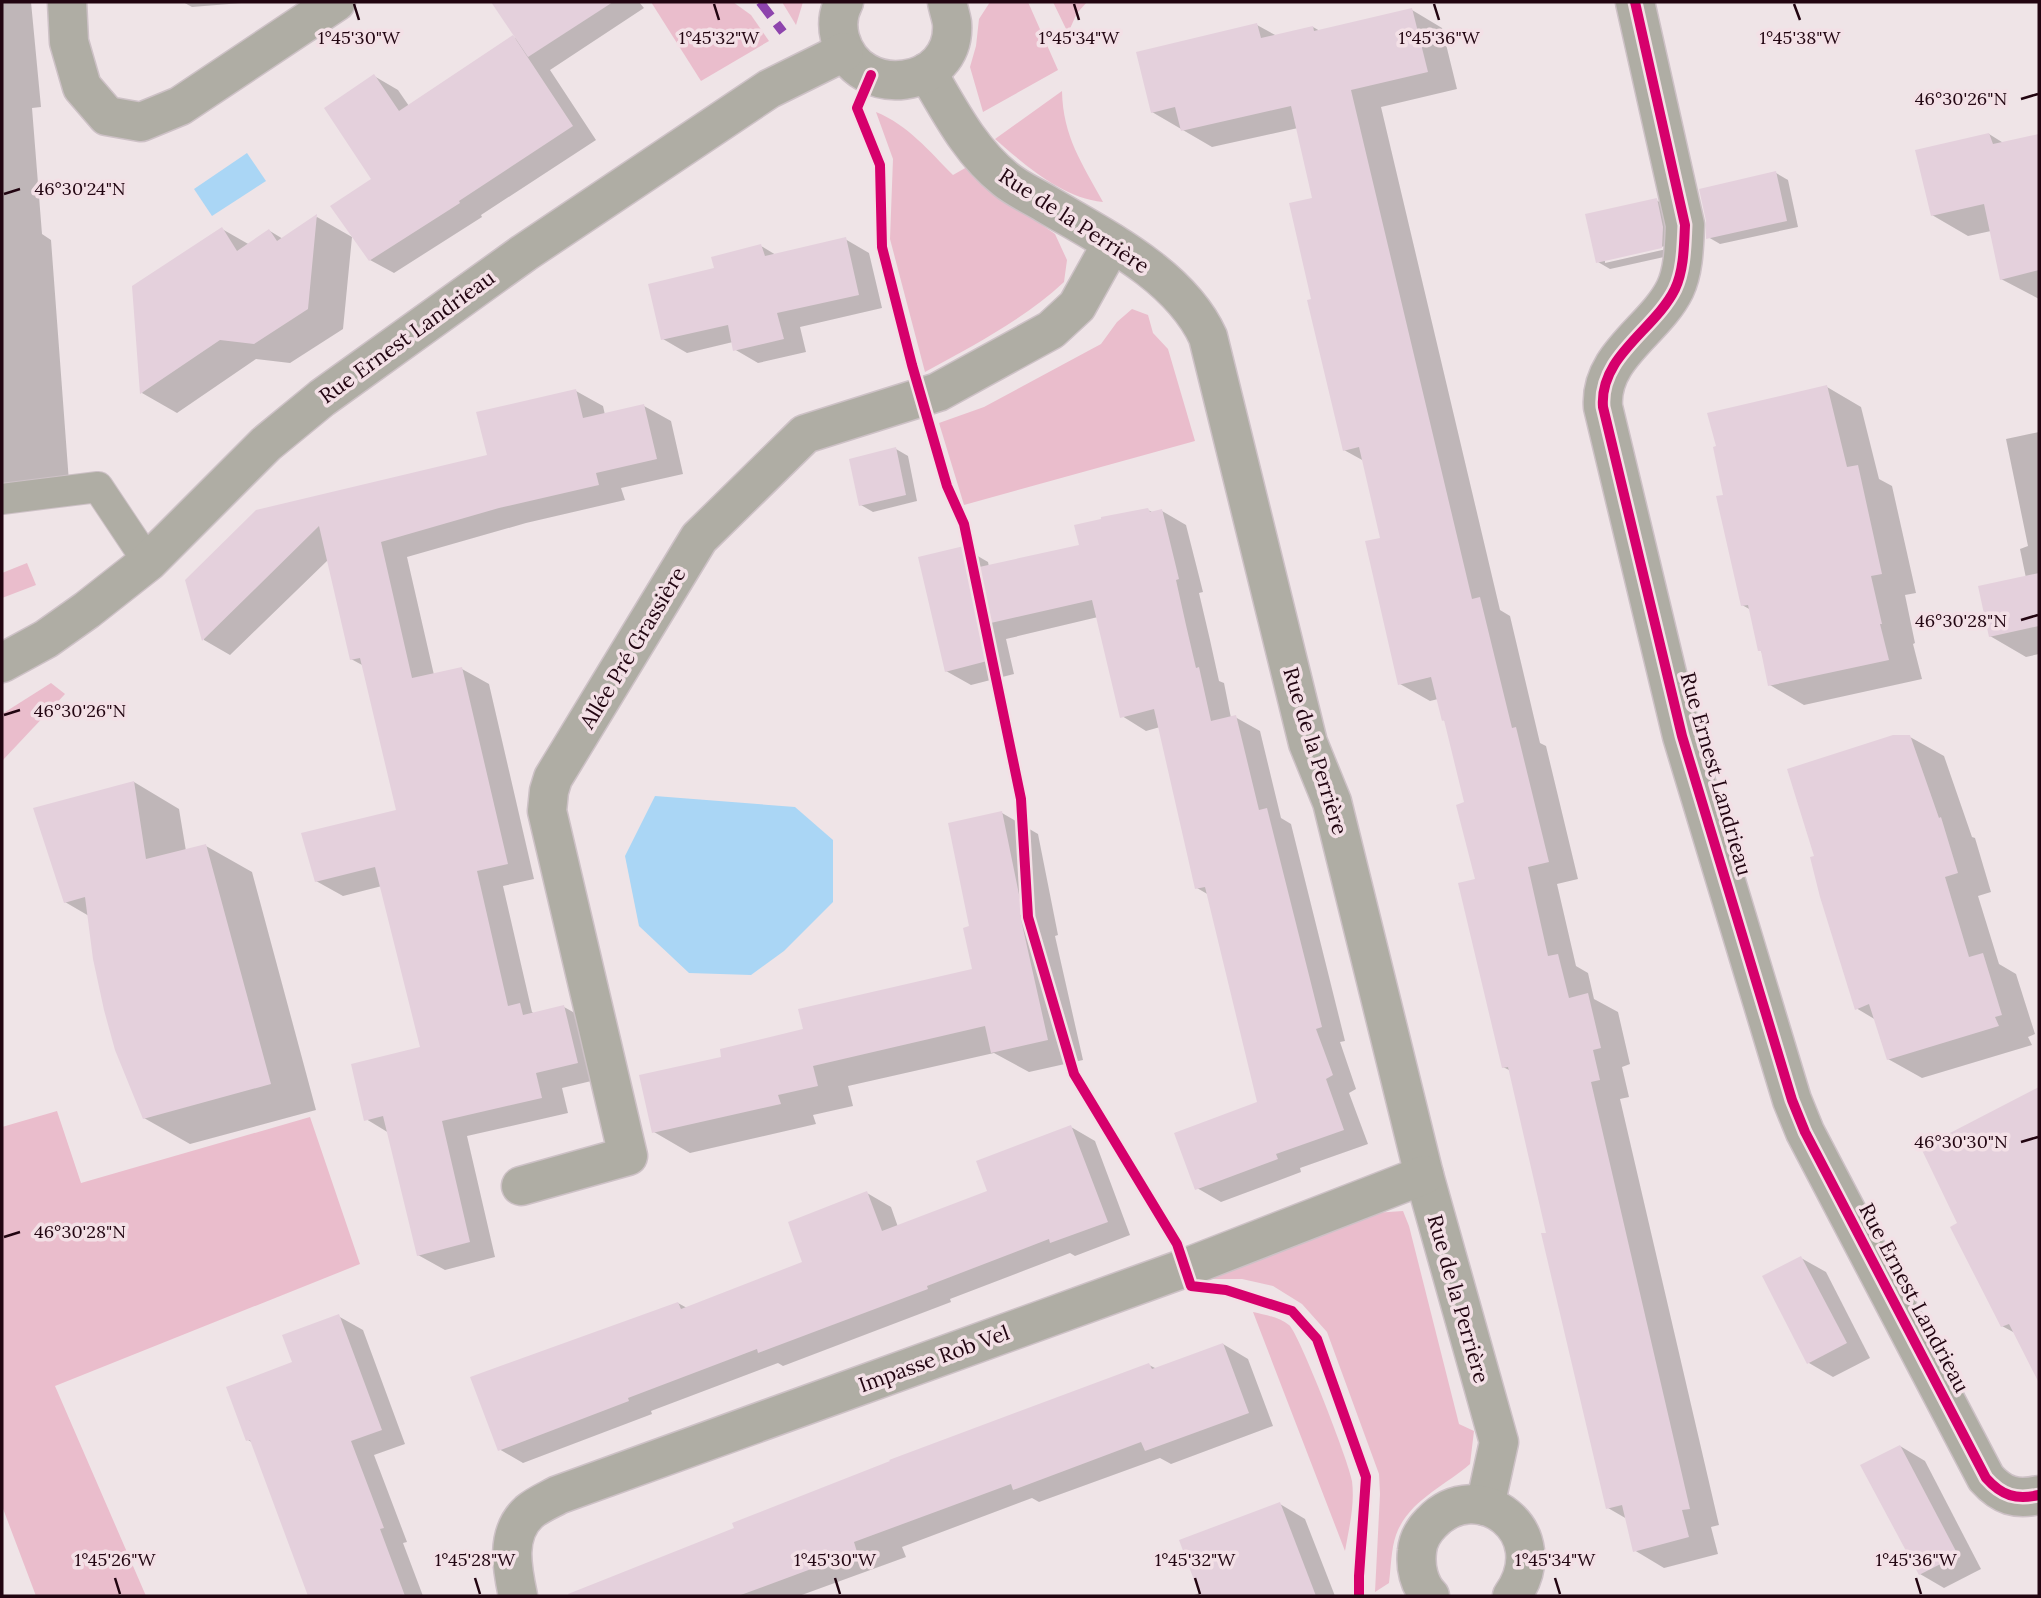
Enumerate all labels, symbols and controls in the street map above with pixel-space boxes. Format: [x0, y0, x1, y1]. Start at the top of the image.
text: 1°45'30"W [318, 26, 401, 49]
text: 1°45'32"W [679, 26, 760, 49]
text: 1°45'34"W [1039, 26, 1120, 49]
text: 1°45'36"W [1398, 26, 1481, 49]
text: 1°45'38"W [1760, 26, 1842, 49]
text: 46°30'26"N [1915, 87, 2007, 110]
street label: Rue de la Perrière [994, 162, 1155, 279]
text: 46°30'24"N [34, 177, 126, 200]
street label: Rue Ernest Landrieau [314, 264, 500, 409]
street label: Allée Pré Grassière [573, 562, 692, 734]
text: 46°30'28"N [1915, 609, 2007, 632]
street label: Rue de la Perrière [1277, 664, 1354, 838]
street label: Rue Ernest Landrieau [1674, 669, 1758, 879]
text: 46°30'26"N [34, 699, 126, 722]
text: 46°30'30"N [1914, 1130, 2008, 1153]
street label: Rue Ernest Landrieau [1853, 1198, 1976, 1397]
street label: Rue de la Perrière [1422, 1212, 1495, 1386]
text: 46°30'28"N [34, 1220, 126, 1243]
street label: Impasse Rob Vel [855, 1319, 1013, 1398]
text: 1°45'26"W [75, 1548, 156, 1571]
text: 1°45'28"W [435, 1548, 516, 1571]
text: 1°45'30"W [794, 1548, 877, 1571]
text: 1°45'32"W [1155, 1548, 1236, 1571]
text: 1°45'34"W [1515, 1548, 1596, 1571]
text: 1°45'36"W [1875, 1548, 1958, 1571]

